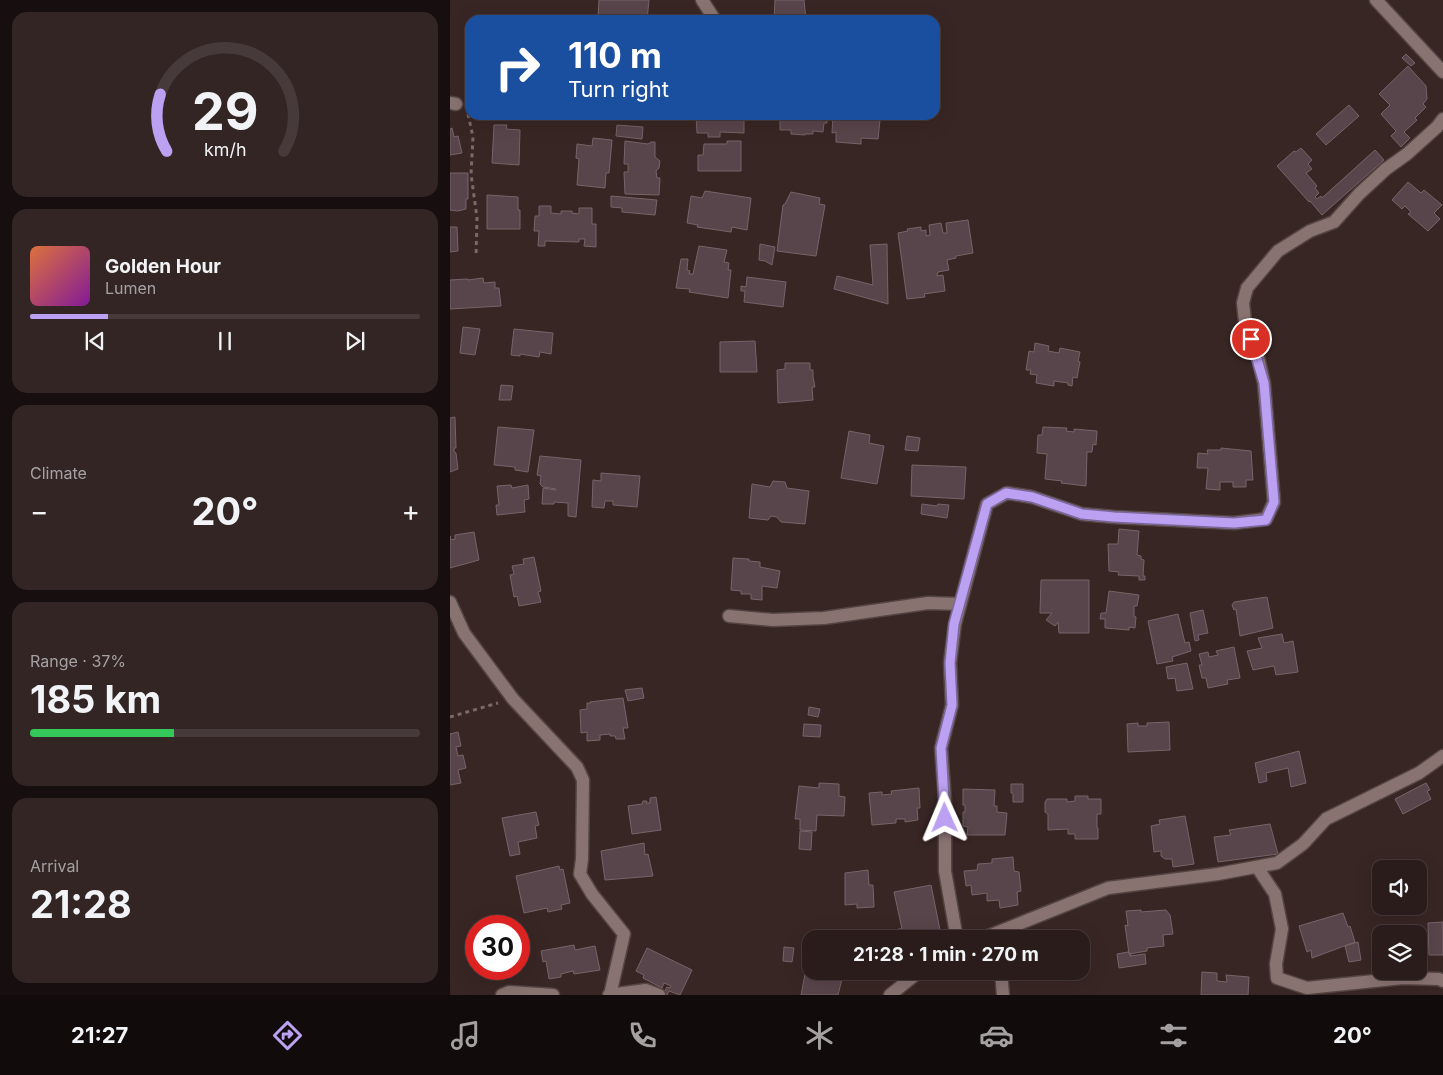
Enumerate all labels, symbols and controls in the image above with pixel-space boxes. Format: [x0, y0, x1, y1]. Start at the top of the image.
text: 110 m [568, 34, 662, 76]
icon: right [485, 35, 550, 100]
text: Turn right [568, 76, 669, 102]
text: 29 [192, 80, 258, 143]
text: km/h [204, 139, 246, 160]
text: Golden Hour [105, 255, 221, 278]
text: Lumen [105, 278, 156, 298]
pin [1230, 318, 1272, 360]
icon: arrive [1237, 325, 1265, 353]
icon: previous [81, 327, 109, 355]
icon: pause [211, 327, 239, 355]
icon: next [341, 327, 369, 355]
text: Climate [30, 463, 87, 483]
text: 20° [191, 488, 259, 534]
text: − [30, 494, 49, 528]
text: + [401, 494, 420, 528]
text: Range · 37% [30, 651, 126, 671]
text: 185 km [30, 676, 161, 722]
position arrow [918, 791, 970, 843]
text: Arrival [30, 856, 79, 876]
map controls [1372, 860, 1427, 980]
button: sound [1372, 860, 1427, 915]
text: 21:28 [30, 881, 132, 927]
speed limit sign: 30 [465, 915, 530, 980]
button: layers [1372, 925, 1427, 980]
text: 21:28 · 1 min · 270 m [853, 943, 1039, 966]
icon: directions [270, 1018, 305, 1053]
icon: music [448, 1018, 483, 1053]
icon: phone [625, 1018, 660, 1053]
icon: climate [802, 1018, 837, 1053]
icon: car [979, 1018, 1014, 1053]
icon: filters [1156, 1018, 1191, 1053]
text: 21:27 [71, 1022, 128, 1048]
text: 20° [1333, 1022, 1372, 1048]

